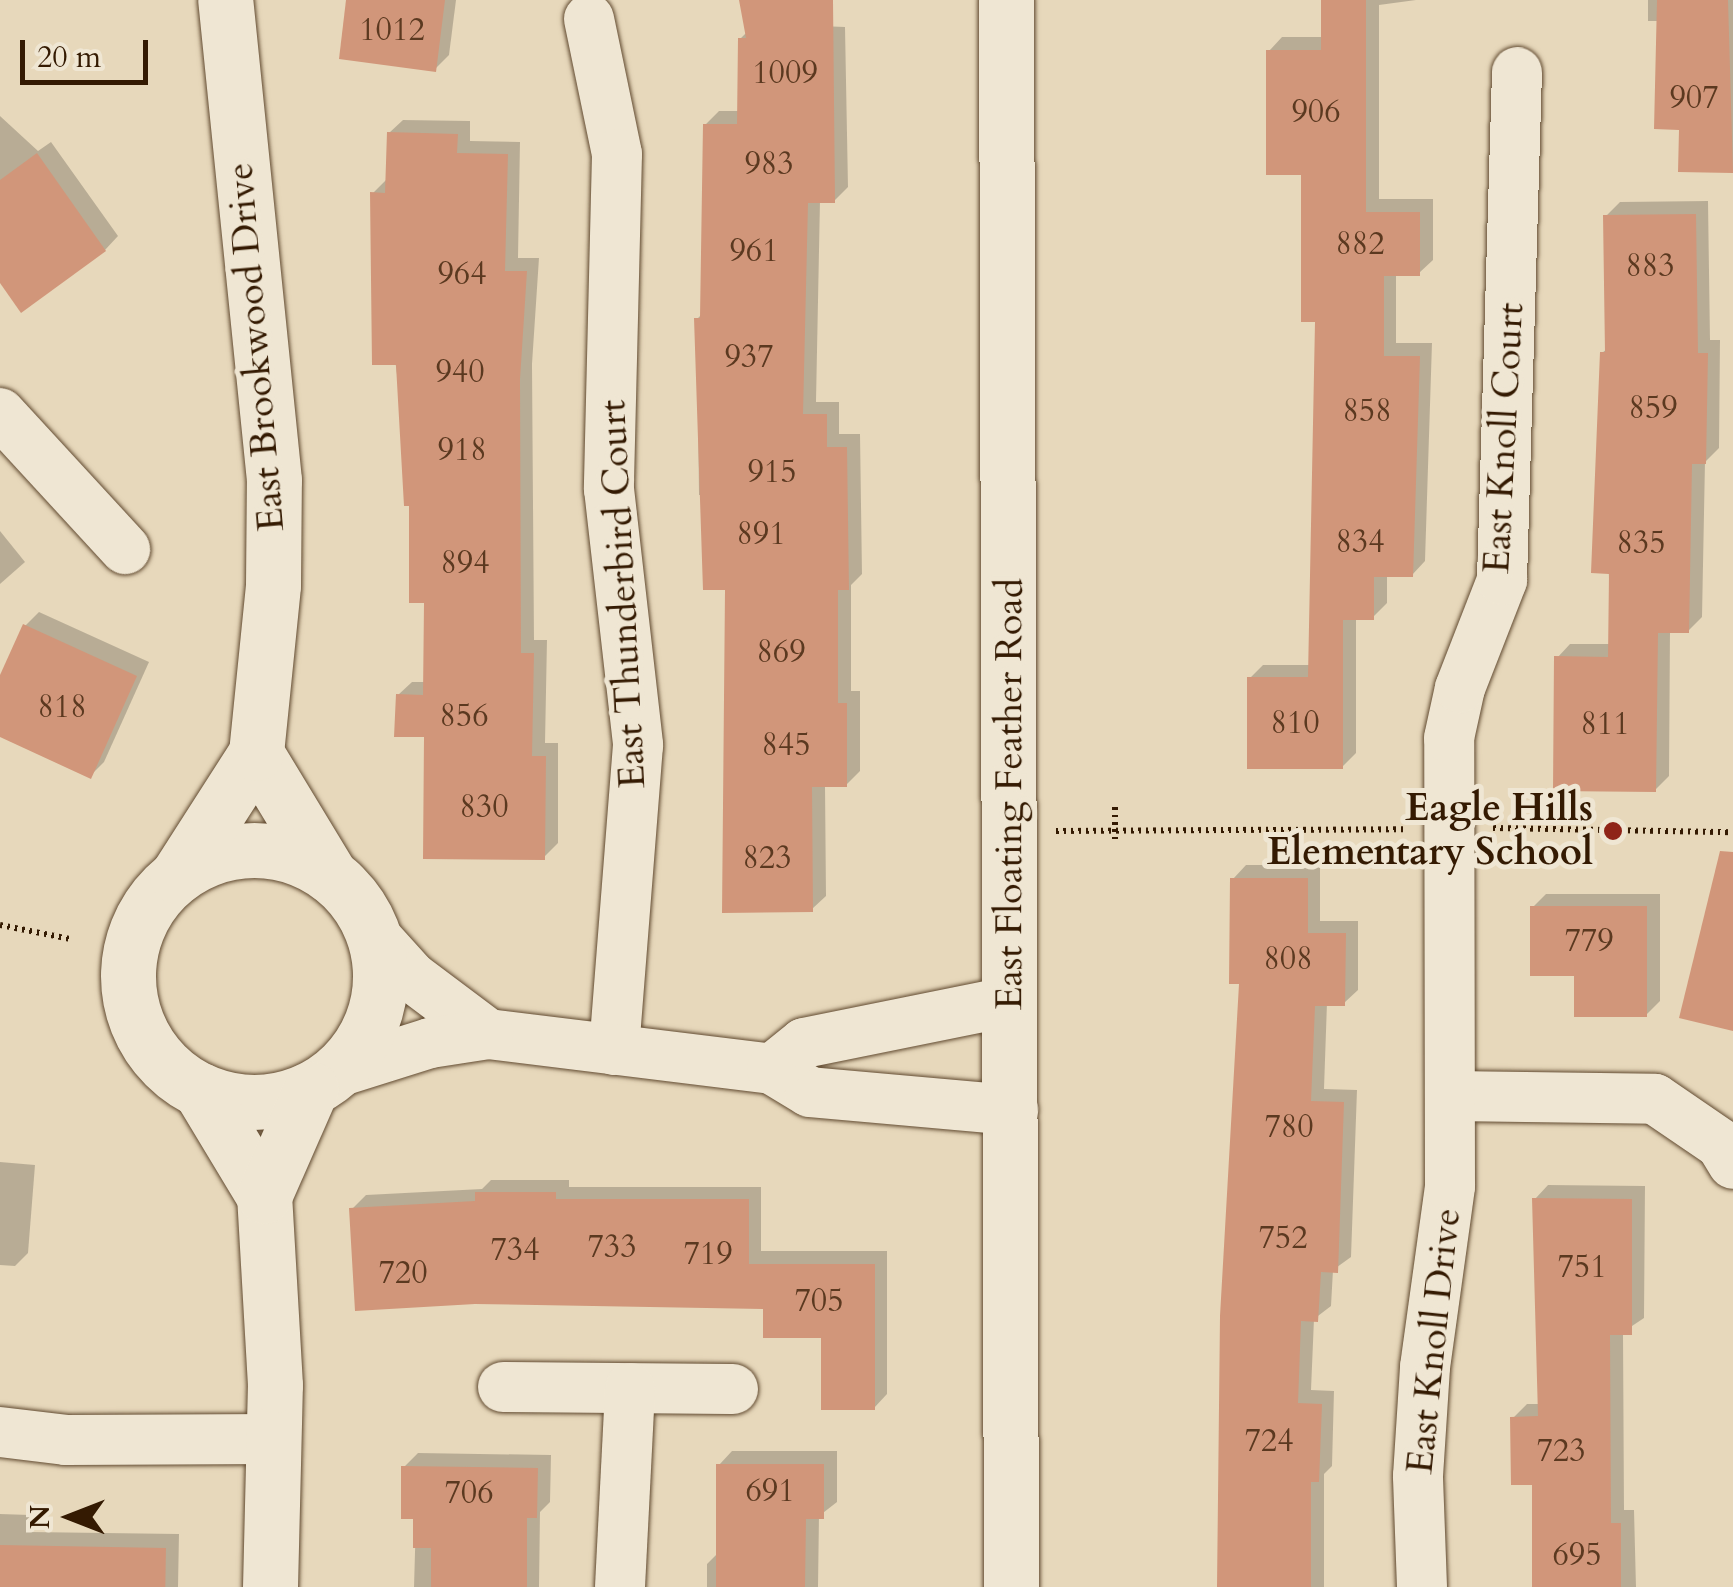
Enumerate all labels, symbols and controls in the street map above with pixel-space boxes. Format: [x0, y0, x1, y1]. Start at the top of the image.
house number: 1012 [359, 11, 425, 49]
scale bar [25, 20, 152, 82]
text: 20 m [37, 37, 101, 78]
house number: 1009 [752, 54, 818, 92]
house number: 907 [1669, 79, 1719, 117]
house number: 906 [1291, 93, 1341, 131]
house number: 983 [744, 145, 794, 183]
street label: East Brookwood Drive [217, 161, 295, 533]
house number: 882 [1335, 225, 1385, 263]
house number: 961 [729, 232, 779, 270]
house number: 883 [1625, 247, 1675, 285]
house number: 964 [437, 255, 487, 293]
street label: East Knoll Court [1474, 301, 1534, 575]
house number: 937 [724, 338, 774, 376]
house number: 940 [435, 353, 485, 391]
house number: 859 [1628, 389, 1678, 427]
house number: 858 [1342, 392, 1392, 430]
street label: East Thunderbird Court [590, 399, 656, 789]
house number: 918 [437, 431, 487, 469]
house number: 915 [747, 453, 797, 491]
house number: 891 [736, 515, 786, 553]
house number: 834 [1335, 523, 1385, 561]
house number: 835 [1616, 524, 1666, 562]
house number: 894 [440, 544, 490, 582]
street label: East Floating Feather Road [987, 578, 1033, 1010]
house number: 869 [756, 633, 806, 671]
house number: 818 [37, 688, 87, 726]
house number: 856 [439, 697, 489, 735]
house number: 810 [1270, 704, 1320, 742]
house number: 811 [1580, 705, 1630, 743]
house number: 845 [761, 726, 811, 764]
place label: Eagle Hills Elementary School [1267, 786, 1593, 876]
house number: 830 [459, 788, 509, 826]
marker: Eagle Hills Elementary School [1602, 820, 1624, 842]
house number: 823 [742, 839, 792, 877]
house number: 779 [1564, 922, 1614, 960]
house number: 808 [1263, 940, 1313, 978]
house number: 780 [1264, 1108, 1314, 1146]
street label: East Knoll Drive [1397, 1206, 1471, 1476]
house number: 752 [1258, 1219, 1308, 1257]
house number: 733 [587, 1228, 637, 1266]
house number: 734 [490, 1231, 540, 1269]
house number: 719 [683, 1235, 733, 1273]
house number: 751 [1557, 1248, 1607, 1286]
house number: 720 [378, 1254, 428, 1292]
house number: 705 [794, 1282, 844, 1320]
house number: 724 [1244, 1422, 1294, 1460]
house number: 723 [1536, 1432, 1586, 1470]
north arrow [20, 1467, 120, 1567]
house number: 691 [745, 1472, 795, 1510]
house number: 706 [444, 1474, 494, 1512]
text: N [21, 1505, 59, 1529]
house number: 695 [1552, 1536, 1602, 1574]

